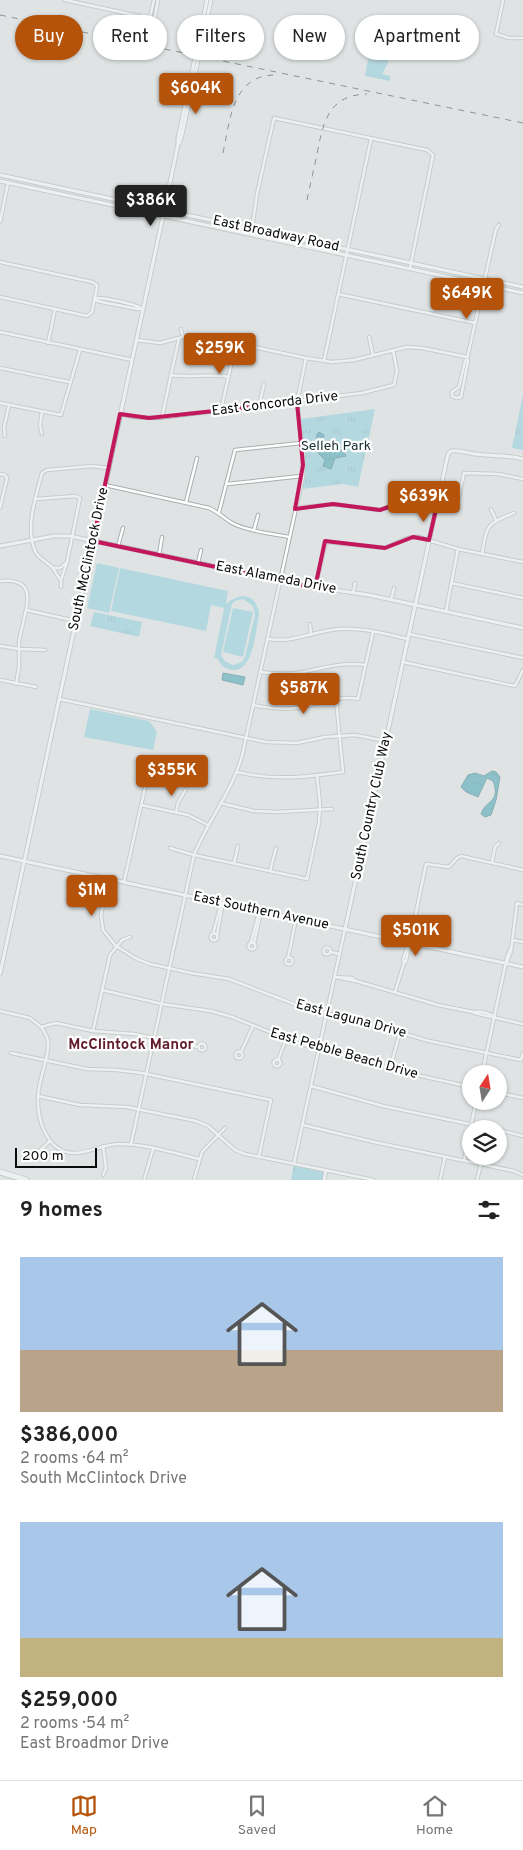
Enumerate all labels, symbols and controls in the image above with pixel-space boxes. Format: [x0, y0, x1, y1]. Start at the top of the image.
chip: Buy [15, 15, 83, 60]
chip: Rent [93, 15, 167, 60]
chip: Filters [177, 15, 264, 60]
chip: New [274, 15, 345, 60]
chip: Apartment [355, 15, 479, 60]
pin: $604K [161, 72, 231, 115]
text: $604K [170, 79, 222, 99]
pin: $386K [116, 184, 186, 227]
text: $386K [126, 191, 176, 211]
street label: East Broadway Road [211, 212, 341, 256]
pin: $649K [432, 278, 502, 320]
text: $649K [442, 284, 492, 304]
pin: $259K [185, 332, 255, 375]
text: $259K [195, 339, 245, 359]
street label: East Concorda Drive [211, 388, 339, 420]
park label: Selleh Park [301, 438, 371, 455]
pin: $639K [389, 480, 459, 523]
street label: South McClintock Drive [66, 486, 112, 632]
text: $639K [399, 487, 449, 507]
street label: East Alameda Drive [214, 558, 338, 598]
pin: $587K [269, 672, 339, 715]
text: $587K [279, 679, 329, 699]
street label: South Country Club Way [348, 730, 396, 882]
pin: $355K [137, 754, 207, 797]
text: $355K [147, 761, 197, 781]
pin: $1M [68, 874, 116, 917]
text: $1M [78, 881, 106, 901]
street label: East Southern Avenue [192, 888, 330, 934]
pin: $501K [381, 914, 451, 957]
text: $501K [392, 921, 440, 941]
street label: East Laguna Drive [294, 996, 408, 1042]
street label: East Pebble Beach Drive [268, 1025, 420, 1083]
district label: McClintock Manor [68, 1036, 195, 1055]
north arrow [462, 1065, 508, 1110]
map controls [462, 1065, 507, 1165]
button: layers [462, 1120, 507, 1165]
scale bar [15, 1145, 98, 1168]
text: 200 m [22, 1148, 64, 1165]
icon: filters [475, 1196, 503, 1224]
text: 9 homes [20, 1197, 103, 1224]
icon: home [217, 1289, 307, 1379]
text: $386,000 [20, 1422, 118, 1449]
text: 2 rooms · 64 m² [20, 1449, 129, 1469]
text: South McClintock Drive [20, 1469, 187, 1489]
icon: home [217, 1554, 307, 1644]
text: $259,000 [20, 1687, 118, 1714]
text: 2 rooms · 54 m² [20, 1714, 129, 1734]
text: East Broadmor Drive [20, 1734, 169, 1754]
tab: Map [70, 1792, 98, 1839]
tab: Saved [238, 1792, 276, 1839]
tab: Home [416, 1792, 453, 1839]

